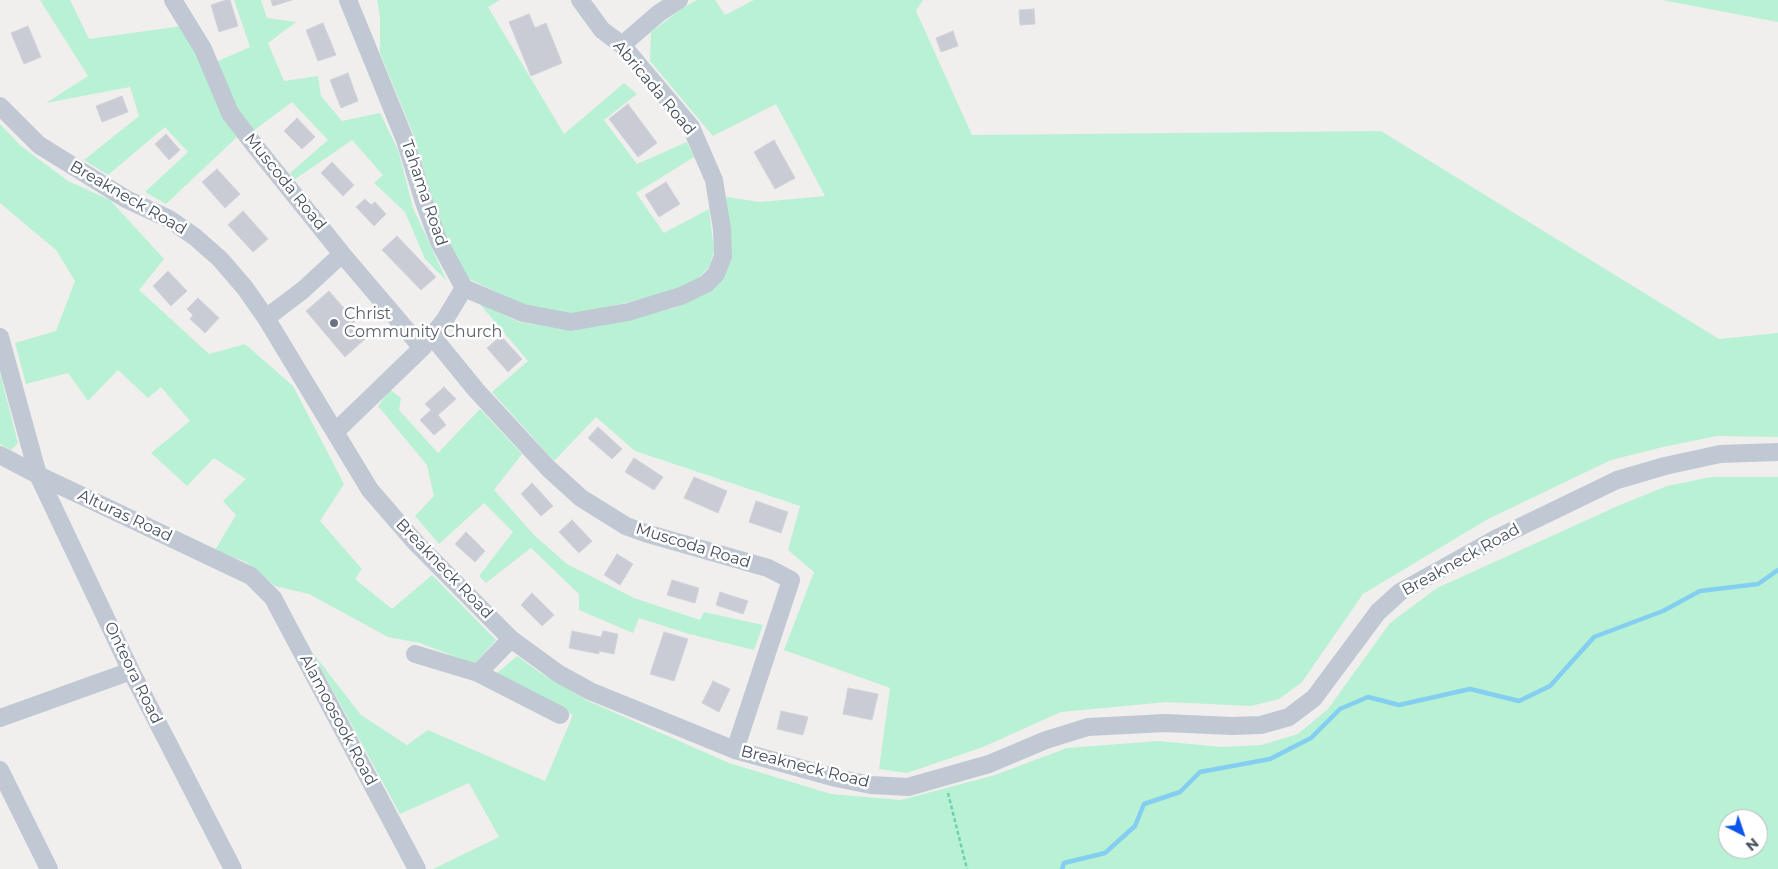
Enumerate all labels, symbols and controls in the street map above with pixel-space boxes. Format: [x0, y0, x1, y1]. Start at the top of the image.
street label: Abricada Road [609, 37, 699, 139]
street label: Muscoda Road [240, 130, 330, 234]
street label: Tahama Road [397, 137, 451, 249]
street label: Breakneck Road [66, 157, 190, 239]
place label: Christ Community Church [344, 304, 502, 342]
marker: Christ Community Church [328, 317, 340, 329]
street label: Alturas Road [75, 486, 175, 546]
street label: Breakneck Road [391, 515, 497, 623]
street label: Muscoda Road [633, 519, 753, 573]
street label: Breakneck Road [1399, 520, 1523, 600]
street label: Onteora Road [100, 619, 166, 727]
street label: Alamoosook Road [295, 651, 381, 789]
street label: Breakneck Road [739, 742, 871, 792]
north arrow [1718, 809, 1768, 859]
text: N [1742, 834, 1762, 855]

